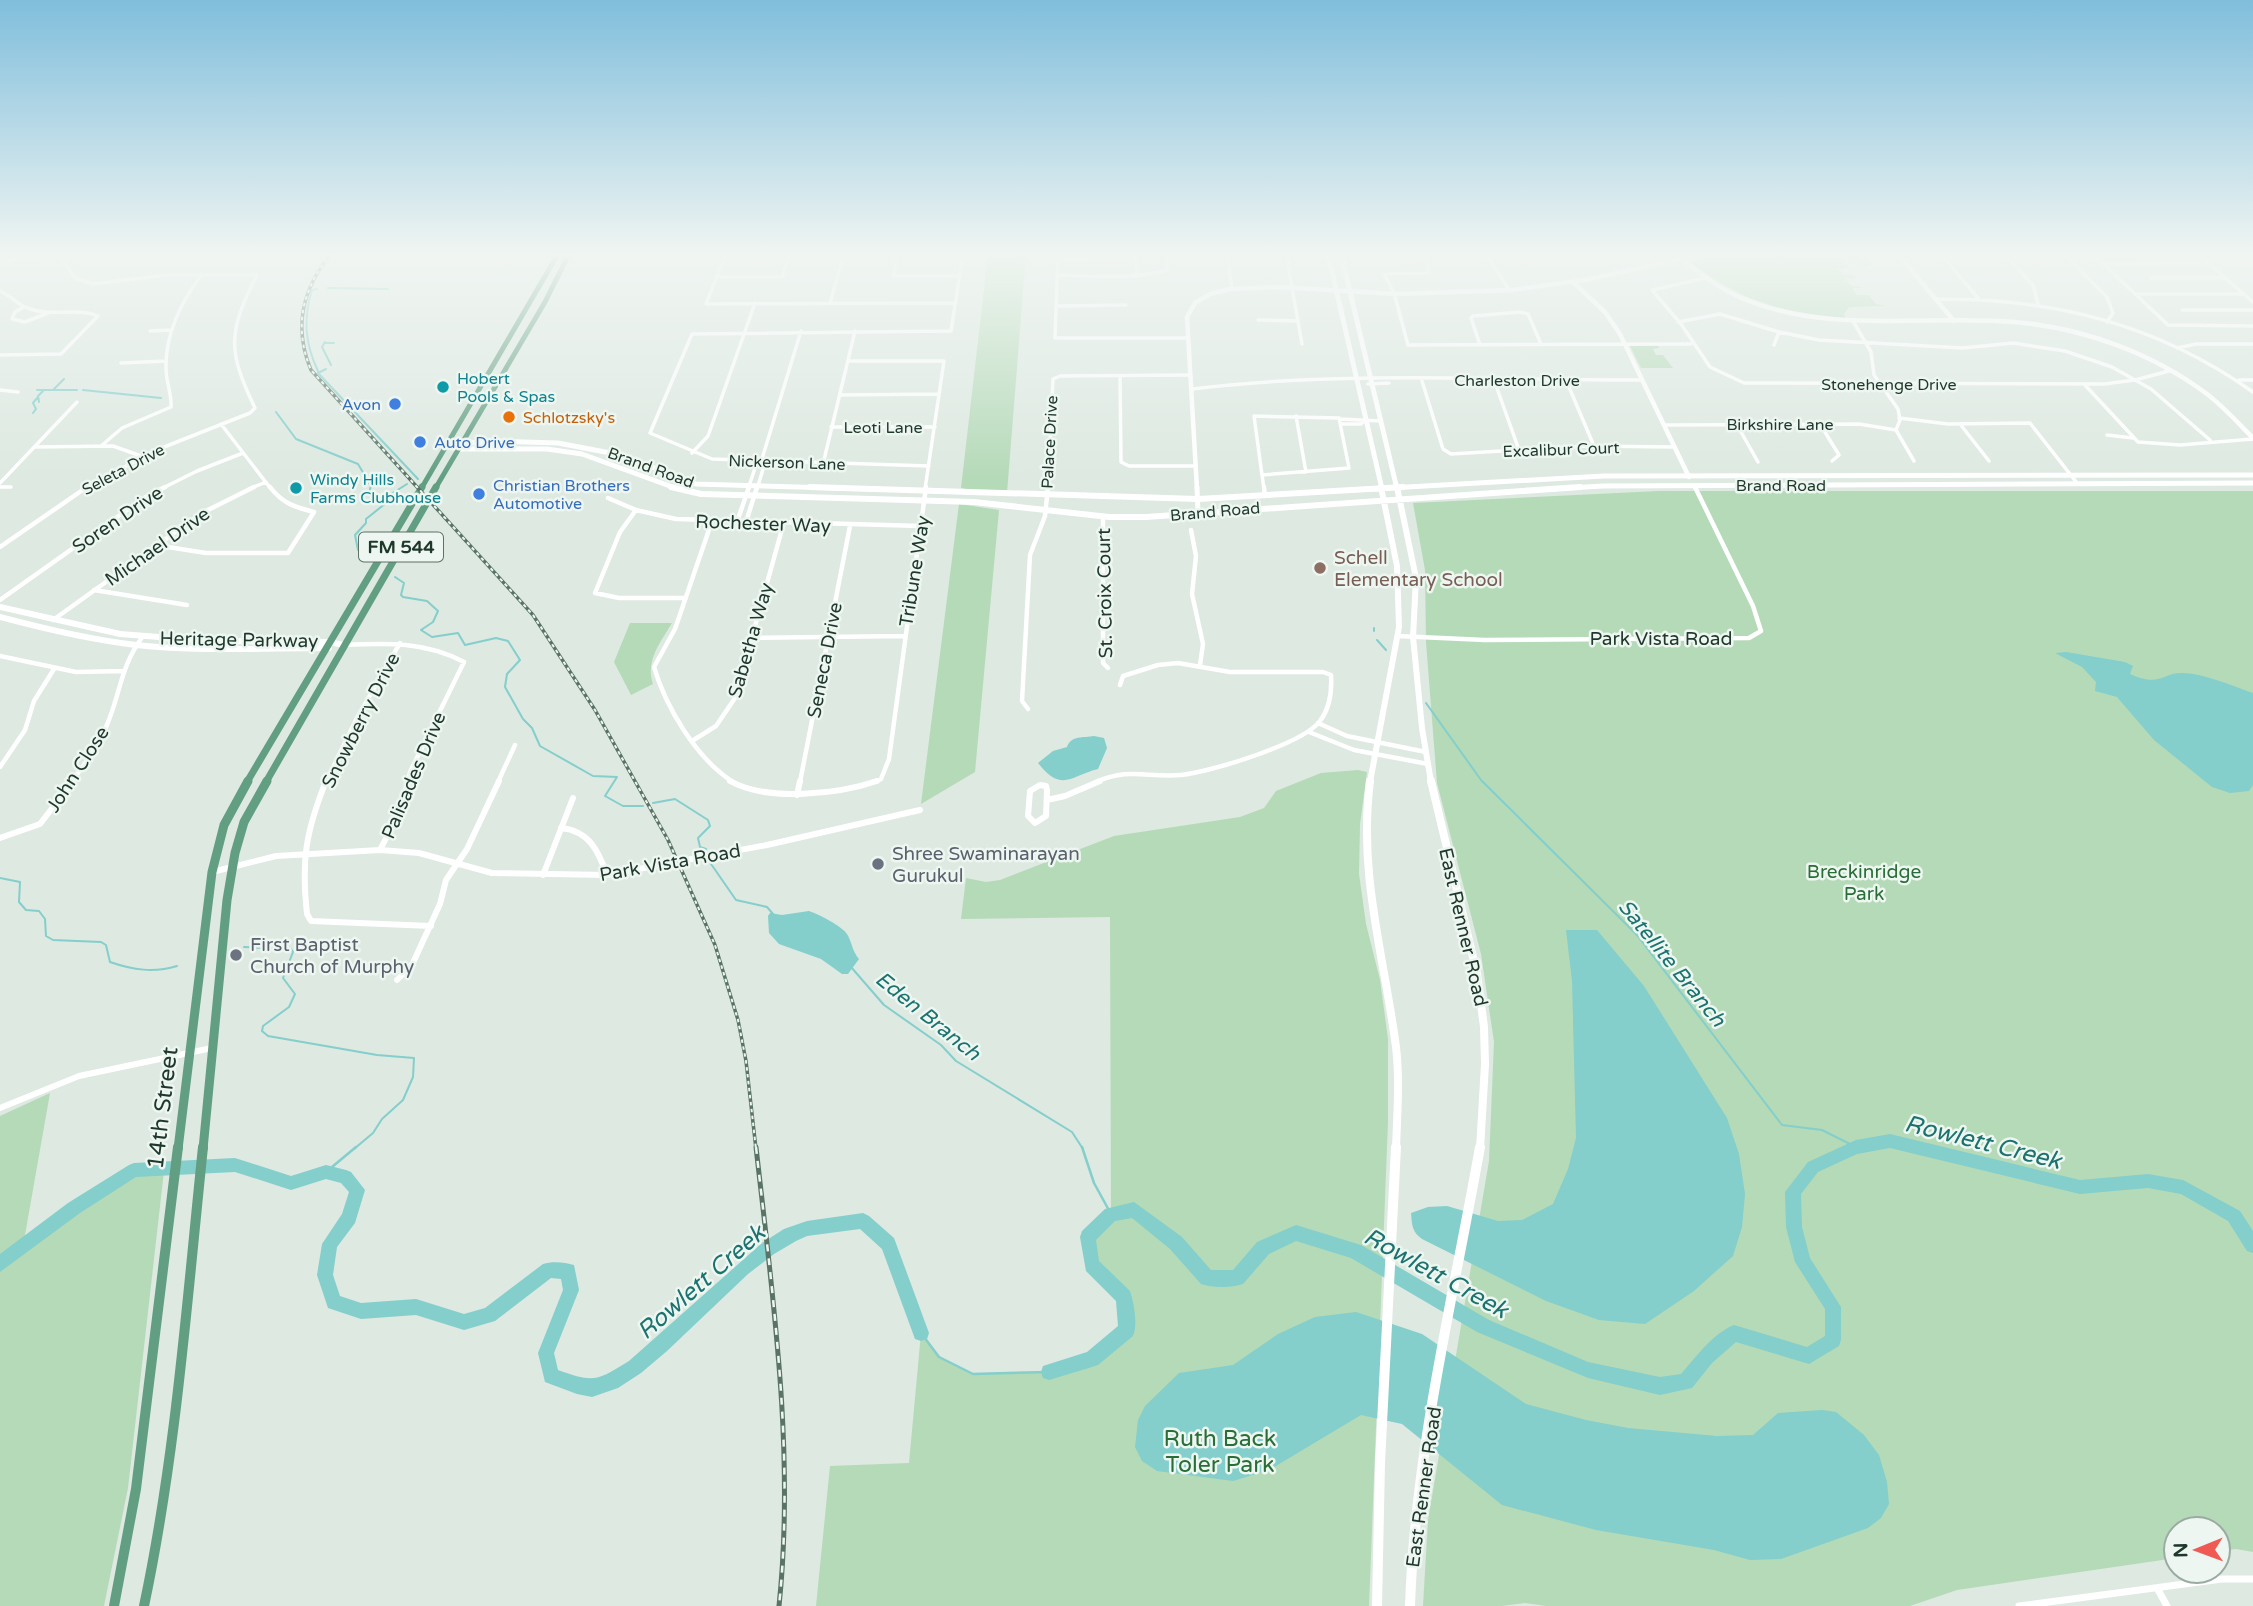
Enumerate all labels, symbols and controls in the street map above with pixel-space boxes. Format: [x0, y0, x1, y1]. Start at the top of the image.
place label: Hobert Pools & Spas [457, 369, 555, 407]
street label: Charleston Drive [1454, 371, 1580, 391]
street label: Stonehenge Drive [1821, 375, 1957, 395]
marker: Hobert Pools & Spas [435, 379, 451, 395]
place label: Avon [342, 395, 381, 415]
street label: Palace Drive [1038, 395, 1062, 489]
marker: Avon [387, 396, 403, 412]
place label: Schlotzsky's [523, 408, 615, 428]
marker: Schlotzsky's [501, 409, 517, 425]
street label: Birkshire Lane [1726, 415, 1834, 435]
street label: Leoti Lane [843, 418, 923, 438]
place label: Auto Drive [434, 433, 515, 453]
marker: Auto Drive [412, 434, 428, 450]
street label: Excalibur Court [1502, 438, 1620, 462]
street label: Seleta Drive [79, 440, 168, 500]
street label: Brand Road [605, 443, 697, 493]
street label: Nickerson Lane [728, 451, 846, 475]
place label: Windy Hills Farms Clubhouse [310, 470, 441, 508]
place label: Christian Brothers Automotive [493, 476, 630, 514]
street label: Brand Road [1736, 476, 1826, 496]
marker: Windy Hills Farms Clubhouse [288, 480, 304, 496]
street label: Soren Drive [68, 482, 167, 558]
marker: Christian Brothers Automotive [471, 486, 487, 502]
street label: Brand Road [1169, 498, 1261, 526]
street label: Michael Drive [101, 503, 214, 591]
street label: Rochester Way [695, 511, 831, 537]
street label: Tribune Way [895, 514, 935, 628]
street label: St. Croix Court [1093, 528, 1117, 658]
road number: FM 544 [359, 532, 443, 562]
place label: Schell Elementary School [1334, 547, 1503, 591]
marker: Schell Elementary School [1312, 560, 1328, 576]
street label: Sabetha Way [724, 580, 778, 700]
street label: Seneca Drive [803, 601, 847, 720]
street label: Heritage Parkway [159, 628, 319, 652]
street label: Park Vista Road [1590, 628, 1732, 650]
street label: Snowberry Drive [317, 649, 404, 792]
street label: Palisades Drive [377, 709, 451, 842]
street label: John Close [42, 723, 114, 817]
street label: Park Vista Road [598, 840, 742, 886]
place label: Shree Swaminarayan Gurukul [892, 843, 1080, 887]
street label: East Renner Road [1434, 846, 1492, 1009]
marker: Shree Swaminarayan Gurukul [870, 856, 886, 872]
park label: Breckinridge Park [1807, 861, 1921, 905]
water label: Satellite Branch [1613, 895, 1731, 1033]
place label: First Baptist Church of Murphy [250, 934, 414, 978]
marker: First Baptist Church of Murphy [228, 947, 244, 963]
water label: Eden Branch [870, 967, 986, 1067]
street label: 14th Street [142, 1045, 184, 1171]
water label: Rowlett Creek [1902, 1109, 2066, 1176]
water label: Rowlett Creek [631, 1218, 773, 1346]
water label: Rowlett Creek [1359, 1222, 1515, 1326]
street label: East Renner Road [1402, 1405, 1446, 1569]
park label: Ruth Back Toler Park [1164, 1425, 1276, 1479]
north arrow [2162, 1515, 2232, 1585]
text: N [2170, 1542, 2192, 1558]

